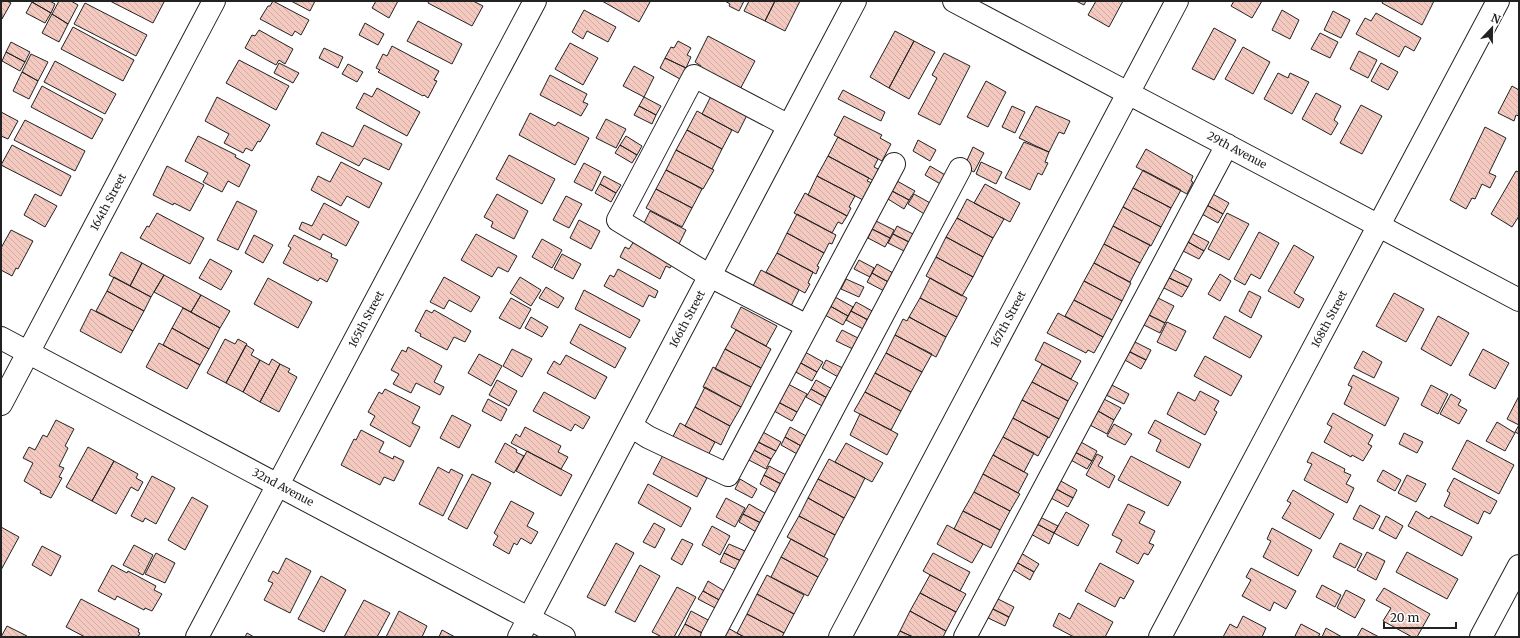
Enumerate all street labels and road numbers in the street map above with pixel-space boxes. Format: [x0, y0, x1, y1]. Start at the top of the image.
street label: 29th Avenue [1205, 128, 1269, 172]
street label: 164th Street [87, 170, 129, 233]
street label: 166th Street [666, 287, 708, 350]
street label: 168th Street [1308, 287, 1350, 350]
street label: 165th Street [345, 288, 387, 350]
street label: 167th Street [987, 288, 1029, 350]
street label: 32nd Avenue [250, 465, 316, 509]

